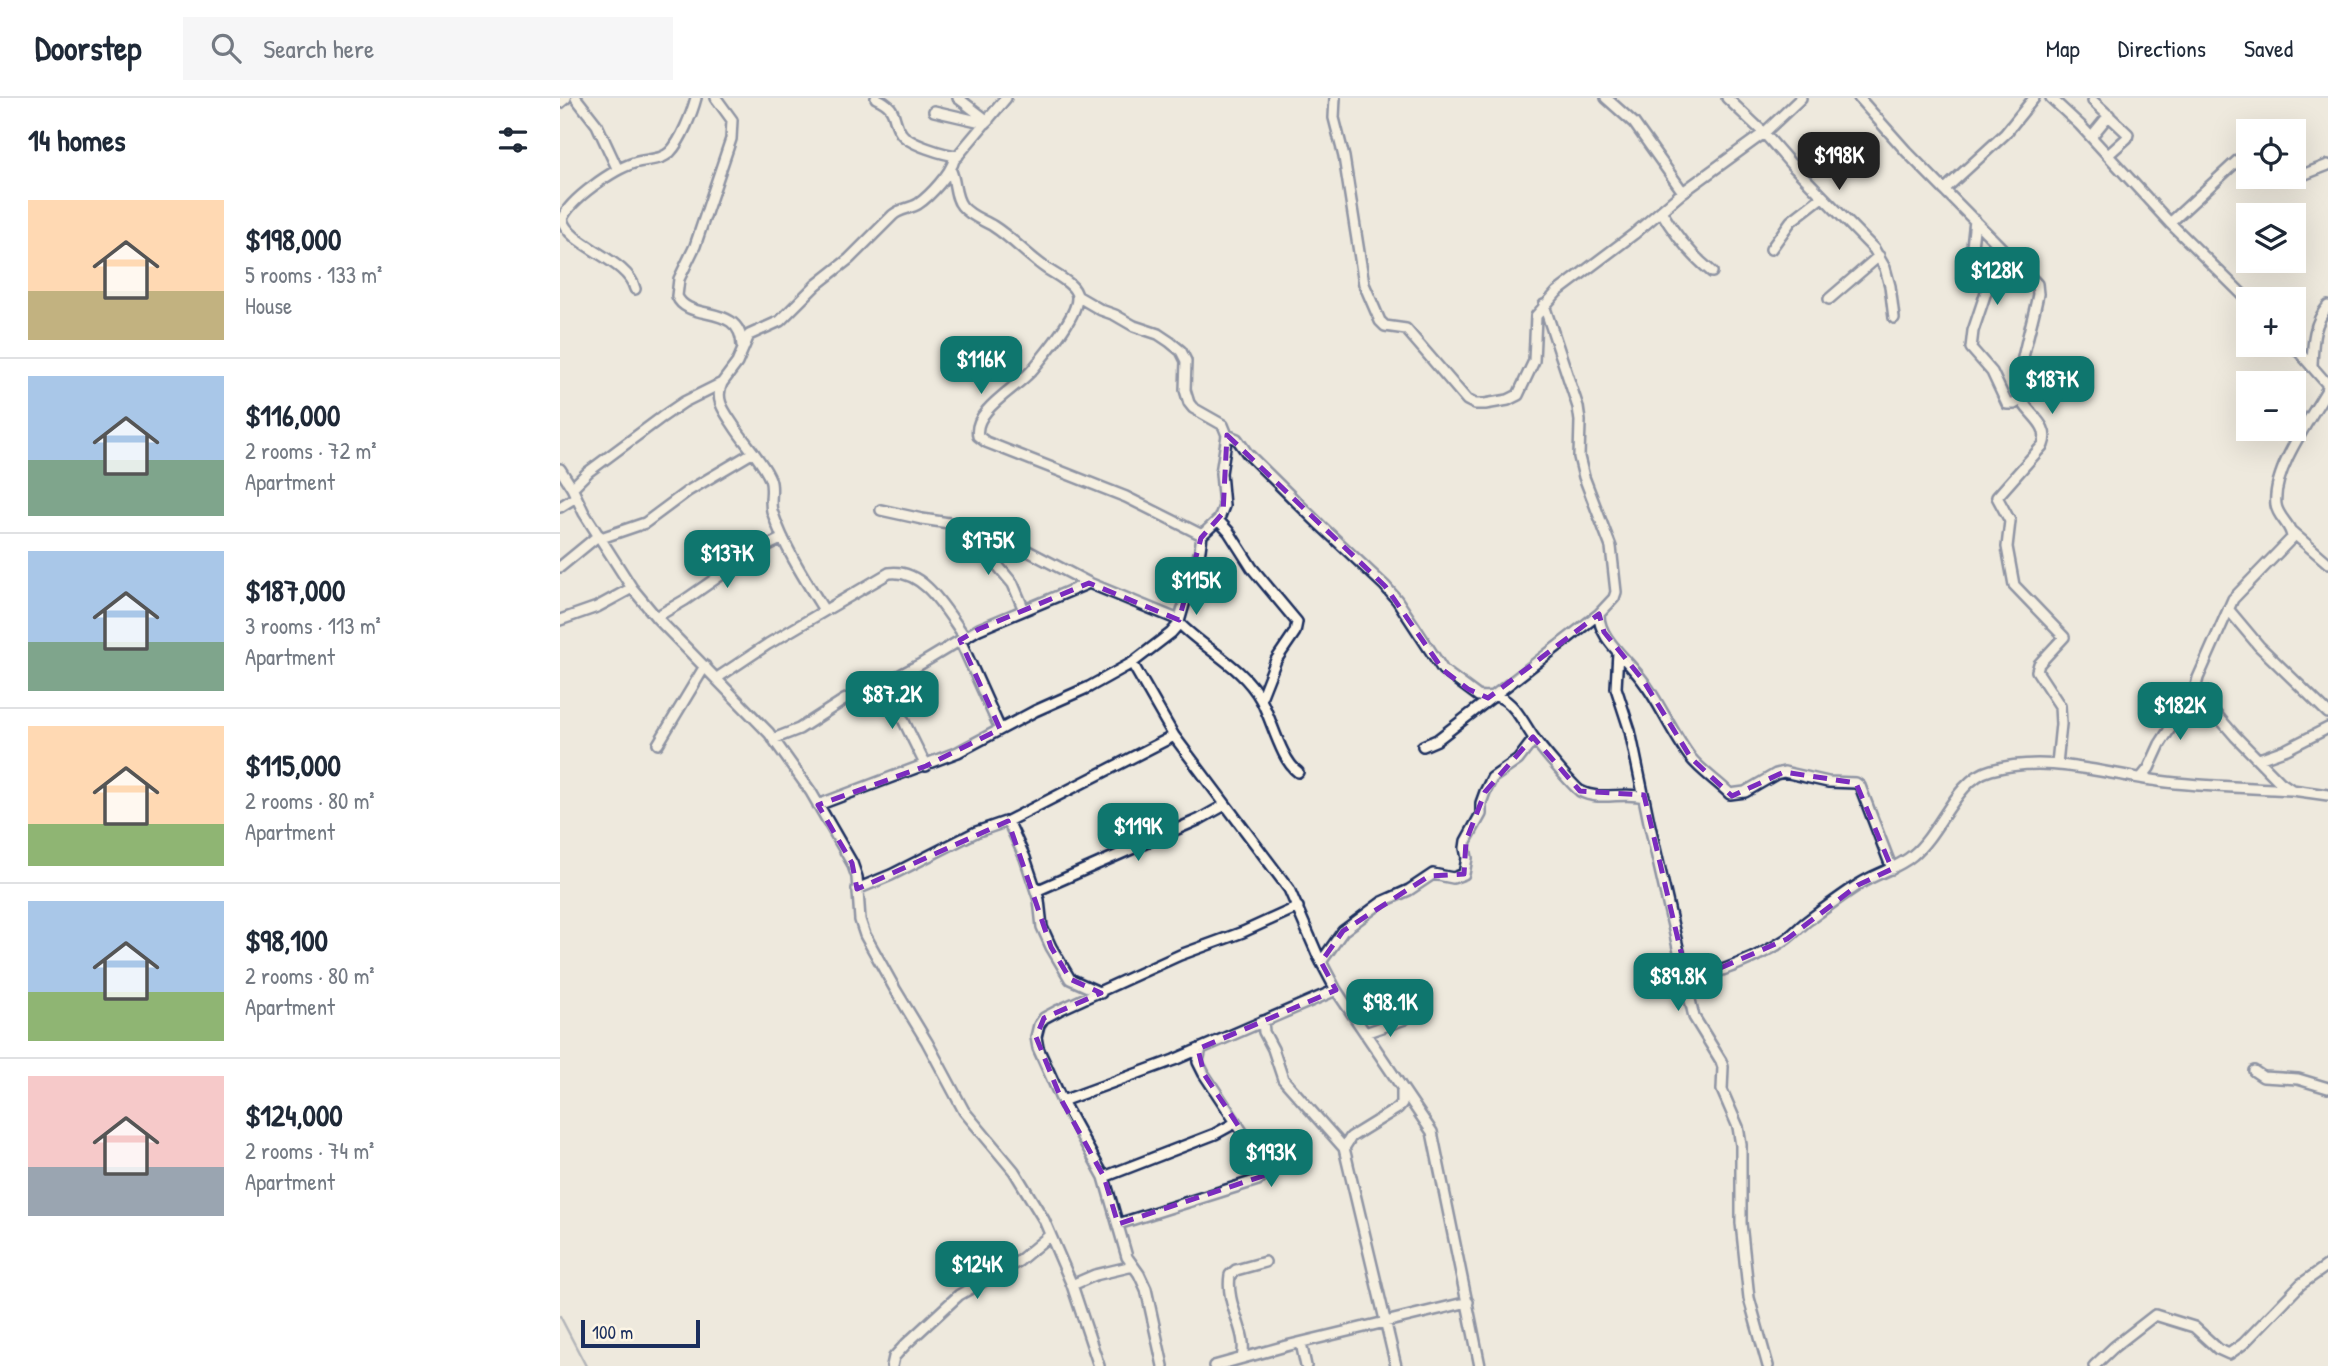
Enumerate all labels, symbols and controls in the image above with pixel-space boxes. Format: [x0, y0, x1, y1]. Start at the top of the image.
search box [183, 17, 673, 80]
text: Doorstep [35, 26, 141, 70]
icon: search [207, 29, 245, 67]
text: Search here [263, 31, 374, 66]
text: Map [2046, 32, 2080, 64]
text: Directions [2118, 32, 2206, 64]
text: Saved [2244, 32, 2293, 64]
map controls [2236, 119, 2306, 441]
button: locate [2236, 119, 2306, 189]
text: 14 homes [28, 120, 126, 160]
icon: filters [494, 121, 532, 159]
pin: $198K [1790, 132, 1888, 192]
text: $198K [1814, 139, 1864, 170]
button: layers [2236, 203, 2306, 273]
text: $198,000 [245, 219, 341, 259]
icon: home [84, 228, 168, 312]
pin: $128K [1948, 248, 2046, 307]
text: $128K [1971, 254, 2023, 285]
text: 5 rooms · 133 m² [245, 259, 382, 290]
button: + [2236, 287, 2306, 357]
text: House [245, 290, 292, 321]
pin: $116K [932, 336, 1030, 396]
text: $116K [956, 343, 1006, 374]
pin: $187K [2003, 356, 2101, 416]
text: $187K [2025, 363, 2079, 394]
button: − [2236, 371, 2306, 441]
text: $116,000 [245, 395, 340, 435]
icon: home [84, 404, 168, 488]
text: 2 rooms · 72 m² [245, 435, 377, 466]
text: Apartment [245, 466, 335, 497]
pin: $175K [939, 518, 1037, 577]
text: $175K [961, 524, 1015, 555]
pin: $137K [678, 531, 776, 590]
text: $137K [700, 537, 754, 568]
pin: $115K [1147, 558, 1245, 617]
text: $115K [1171, 564, 1221, 595]
text: $187,000 [245, 570, 345, 610]
icon: home [84, 579, 168, 663]
text: 3 rooms · 113 m² [245, 610, 381, 641]
text: Apartment [245, 641, 335, 672]
pin: $87.2K [835, 672, 949, 731]
text: $87.2K [862, 678, 922, 709]
pin: $182K [2131, 682, 2229, 742]
text: $182K [2154, 689, 2206, 720]
text: $115,000 [245, 745, 341, 785]
icon: home [84, 754, 168, 838]
text: 2 rooms · 80 m² [245, 785, 375, 816]
pin: $119K [1089, 804, 1187, 863]
text: $119K [1114, 810, 1162, 841]
text: Apartment [245, 816, 335, 847]
text: $98,100 [245, 920, 328, 960]
icon: home [84, 929, 168, 1013]
pin: $89.8K [1621, 954, 1735, 1013]
text: 2 rooms · 80 m² [245, 960, 375, 991]
text: $89.8K [1650, 960, 1706, 991]
pin: $98.1K [1333, 979, 1447, 1039]
text: $98.1K [1362, 986, 1418, 1017]
text: Apartment [245, 991, 335, 1022]
text: $124,000 [245, 1095, 343, 1135]
icon: home [84, 1104, 168, 1188]
pin: $193K [1222, 1130, 1320, 1189]
text: 2 rooms · 74 m² [245, 1135, 374, 1166]
text: $193K [1246, 1136, 1296, 1167]
text: Apartment [245, 1166, 335, 1197]
pin: $124K [928, 1242, 1026, 1301]
text: $124K [951, 1248, 1003, 1279]
scale bar [581, 1317, 700, 1349]
text: 100 m [592, 1319, 633, 1345]

